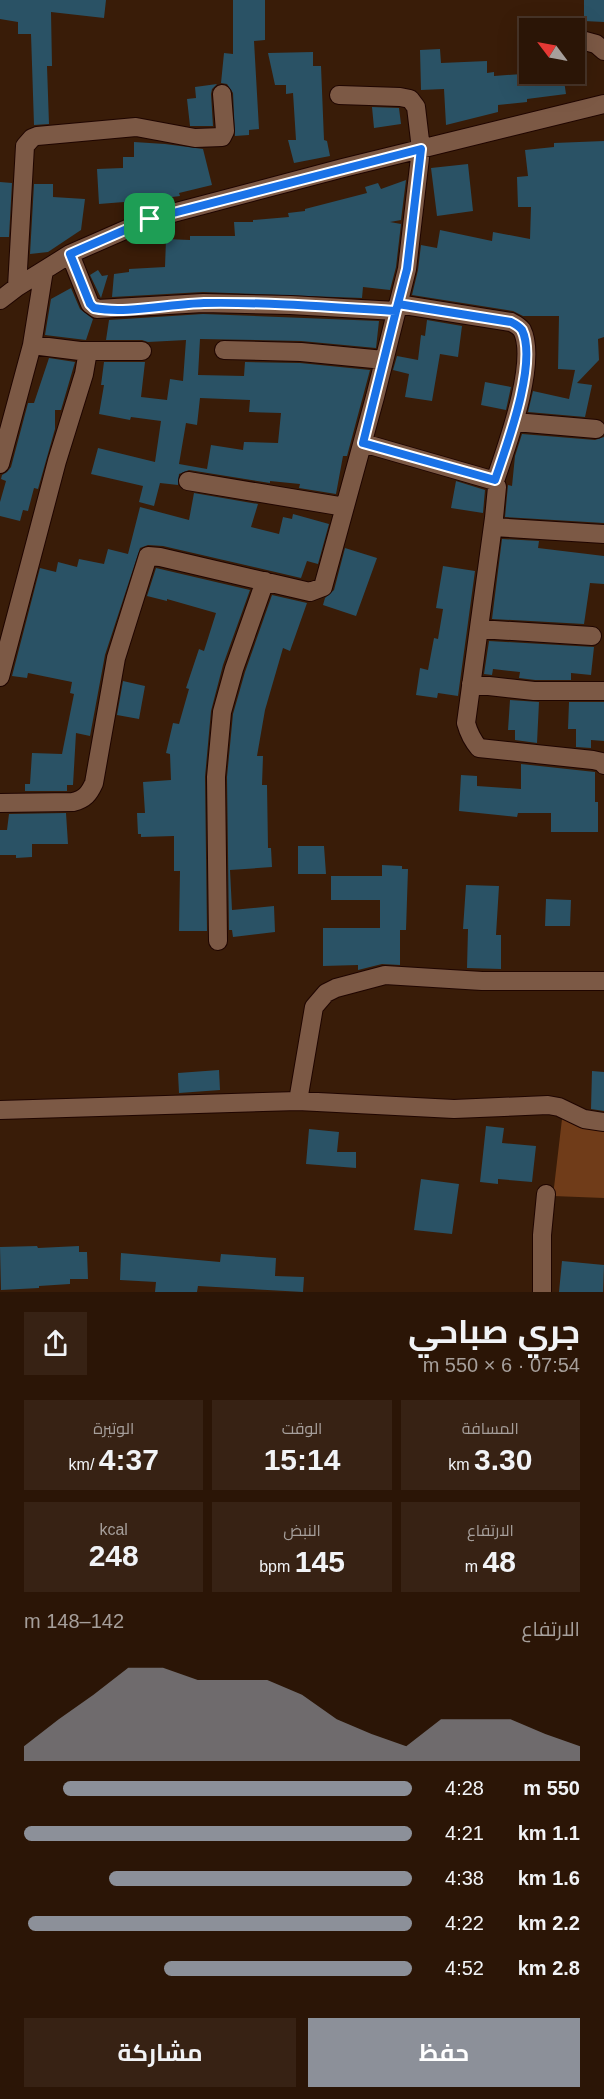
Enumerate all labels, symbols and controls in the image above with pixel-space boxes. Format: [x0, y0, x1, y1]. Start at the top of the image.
north arrow [519, 18, 585, 84]
map controls [519, 18, 585, 84]
pin [124, 193, 175, 244]
icon: arrive [133, 202, 166, 235]
button: share [24, 1312, 87, 1375]
text: جري صباحي [408, 1313, 580, 1350]
text: 07:54 · 6 × 550 m [423, 1354, 580, 1376]
text: الوتيرة [93, 1420, 134, 1437]
text: الوقت [282, 1420, 322, 1437]
text: المسافة [462, 1420, 519, 1437]
text: 4:37 [99, 1443, 159, 1476]
text: 15:14 [264, 1443, 340, 1476]
text: 3.30 [474, 1443, 532, 1476]
text: /km [69, 1456, 99, 1473]
text: km [448, 1456, 474, 1473]
text: kcal [99, 1521, 128, 1538]
text: النبض [283, 1522, 321, 1539]
text: الارتفاع [467, 1522, 514, 1539]
text: 248 [89, 1539, 139, 1572]
text: 145 [295, 1545, 345, 1578]
text: 48 [483, 1545, 516, 1578]
text: bpm [259, 1558, 295, 1575]
text: m [465, 1558, 483, 1575]
text: 142–148 m [24, 1610, 124, 1632]
text: الارتفاع [521, 1618, 580, 1640]
text: 4:28 [445, 1777, 484, 1799]
text: 550 m [523, 1777, 580, 1799]
text: 4:21 [445, 1822, 484, 1844]
text: 1.1 km [518, 1822, 580, 1844]
text: 4:38 [445, 1867, 484, 1889]
text: 1.6 km [518, 1867, 580, 1889]
text: 4:22 [445, 1912, 484, 1934]
text: 2.2 km [518, 1912, 580, 1934]
text: 4:52 [445, 1957, 484, 1979]
text: 2.8 km [518, 1957, 580, 1979]
button: مشاركة [24, 2018, 296, 2087]
button: حفظ [308, 2018, 580, 2087]

